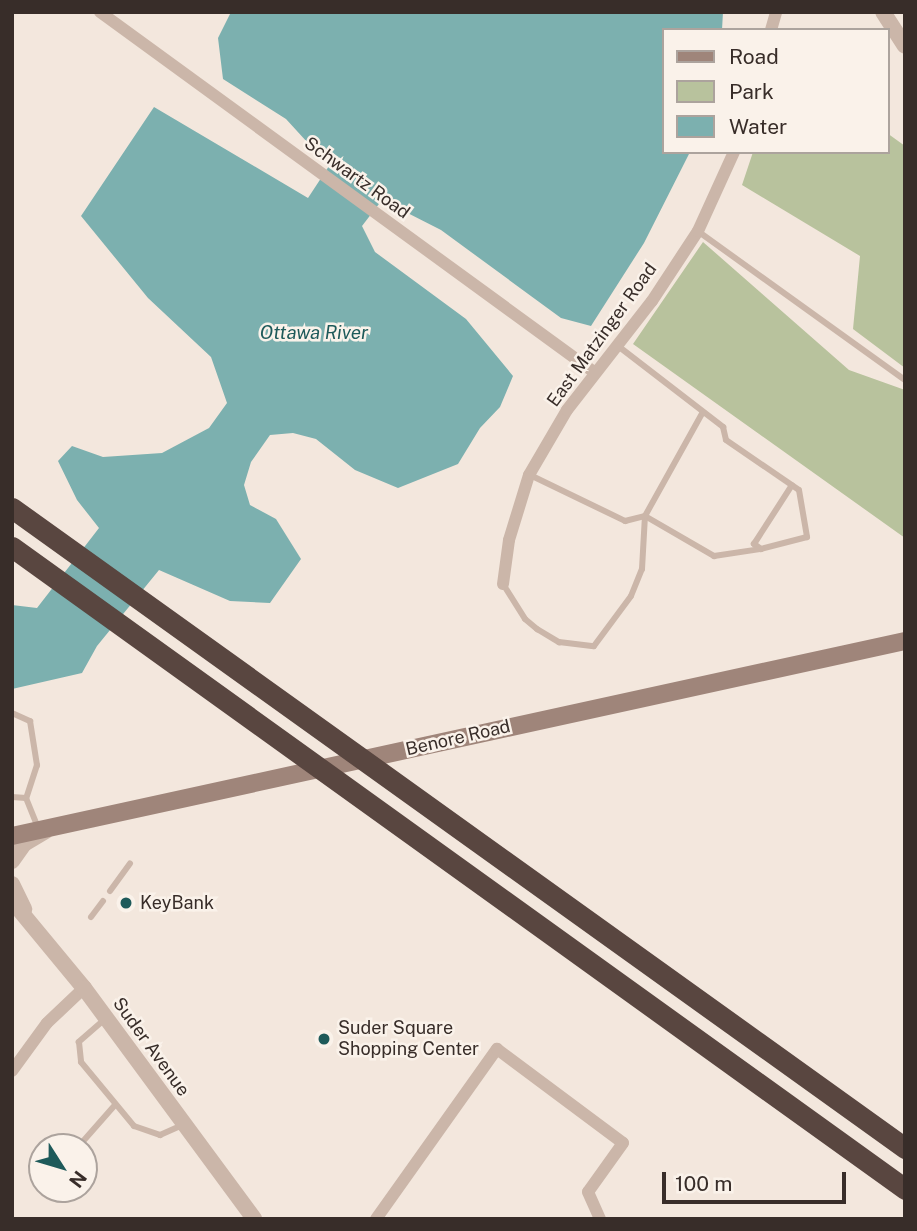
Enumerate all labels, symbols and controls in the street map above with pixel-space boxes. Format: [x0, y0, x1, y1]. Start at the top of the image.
legend [662, 28, 889, 154]
text: Road [729, 44, 779, 69]
text: Park [729, 79, 774, 104]
text: Water [729, 114, 787, 139]
street label: Schwartz Road [300, 133, 414, 223]
street label: East Matzinger Road [543, 259, 661, 411]
water label: Ottawa River [260, 322, 368, 344]
street label: Benore Road [403, 715, 513, 761]
place label: KeyBank [140, 892, 214, 914]
marker: KeyBank [118, 895, 134, 911]
street label: Suder Avenue [108, 993, 194, 1101]
place label: Suder Square Shopping Center [338, 1018, 479, 1060]
marker: Suder Square Shopping Center [316, 1031, 332, 1047]
north arrow [28, 1133, 98, 1203]
scale bar [665, 1158, 849, 1202]
text: N [65, 1167, 91, 1192]
text: 100 m [675, 1171, 732, 1196]

